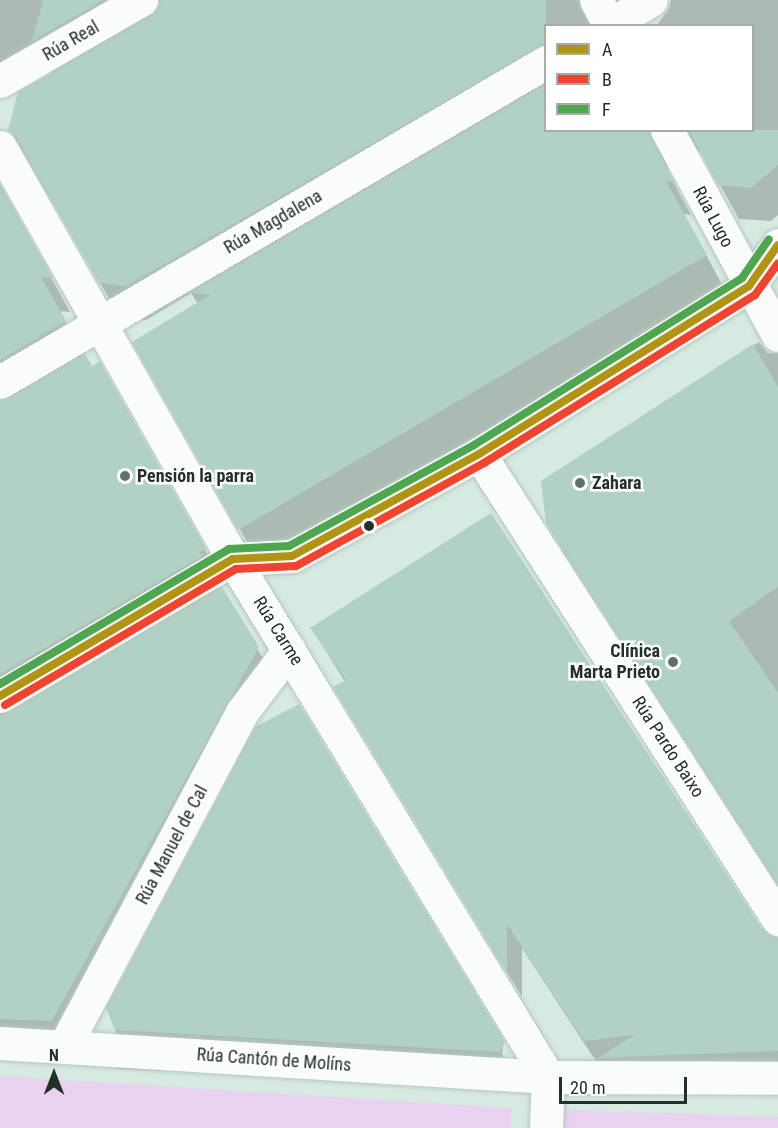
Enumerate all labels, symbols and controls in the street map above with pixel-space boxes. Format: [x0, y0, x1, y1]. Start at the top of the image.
street label: Rúa Real [39, 16, 103, 66]
legend [544, 24, 754, 132]
text: A [602, 39, 612, 60]
text: B [602, 69, 612, 90]
text: F [602, 99, 611, 120]
street label: Rúa Lugo [688, 183, 738, 251]
street label: Rúa Magdalena [220, 185, 326, 259]
place label: Pensión la parra [137, 465, 254, 487]
marker: Pensión la parra [118, 469, 132, 483]
place label: Zahara [592, 472, 642, 494]
marker: Zahara [573, 476, 587, 490]
unlabelled marker [363, 520, 375, 532]
street label: Rúa Carme [248, 592, 308, 670]
place label: Clínica Marta Prieto [570, 641, 660, 684]
marker: Clínica Marta Prieto [664, 653, 682, 671]
street label: Rúa Pardo Baixo [627, 692, 709, 802]
street label: Rúa Manuel de Cal [132, 782, 212, 908]
north arrow [24, 1044, 84, 1104]
street label: Rúa Cantón de Molíns [196, 1044, 352, 1076]
text: N [49, 1046, 59, 1065]
scale bar [562, 1065, 690, 1103]
text: 20 m [570, 1077, 605, 1098]

